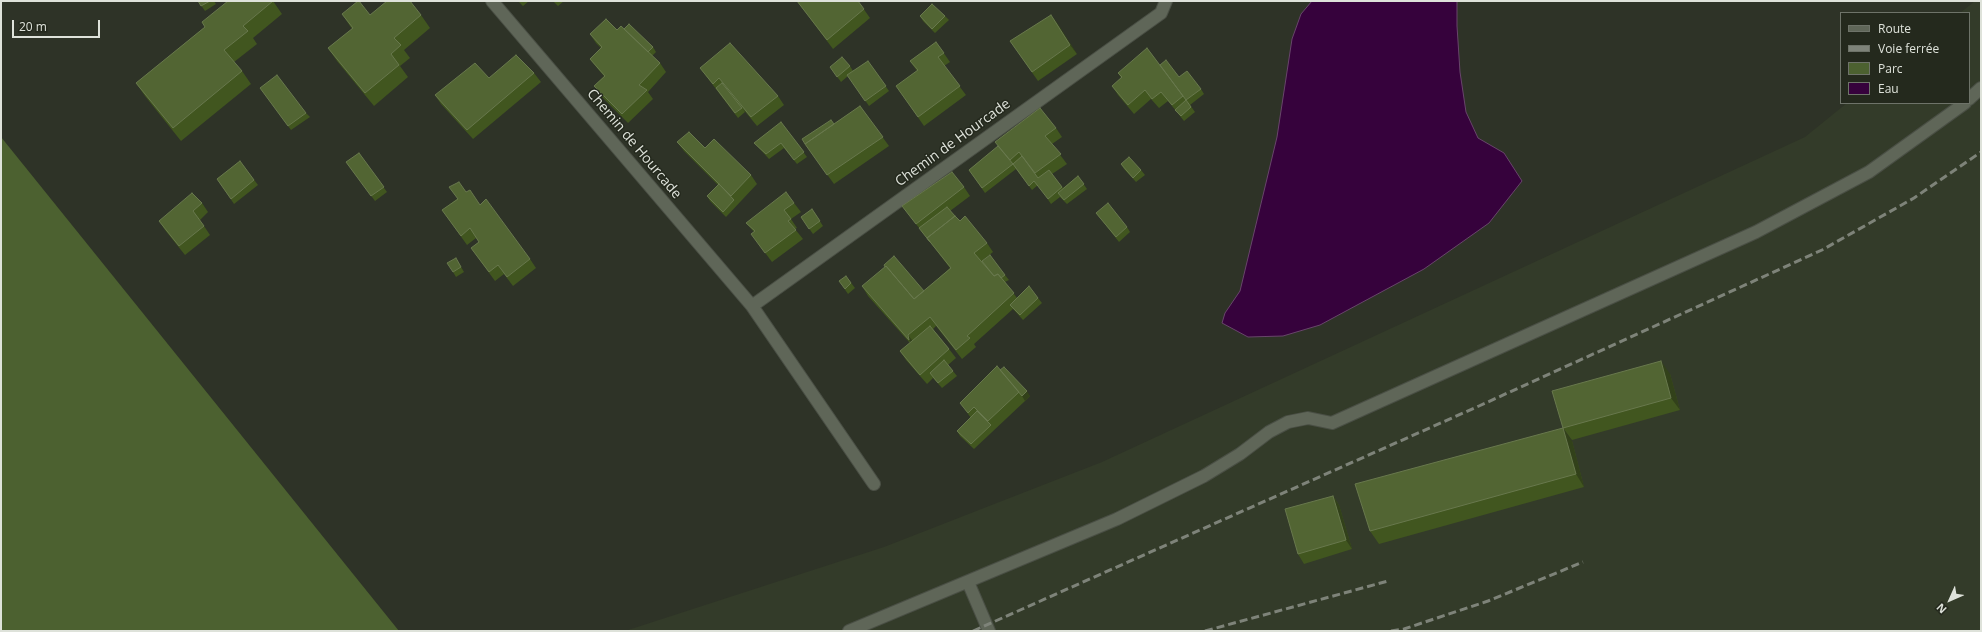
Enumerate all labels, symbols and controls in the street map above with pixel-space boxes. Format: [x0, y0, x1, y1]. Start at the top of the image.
scale bar [14, 12, 102, 38]
legend [1840, 12, 1970, 104]
text: 20 m [19, 18, 47, 35]
text: Route [1878, 20, 1911, 37]
text: Voie ferrée [1878, 40, 1939, 57]
text: Parc [1878, 60, 1903, 77]
text: Eau [1878, 80, 1899, 97]
street label: Chemin de Hourcade [583, 86, 685, 202]
street label: Chemin de Hourcade [892, 96, 1014, 190]
north arrow [1930, 580, 1970, 620]
text: N [1933, 600, 1950, 617]

